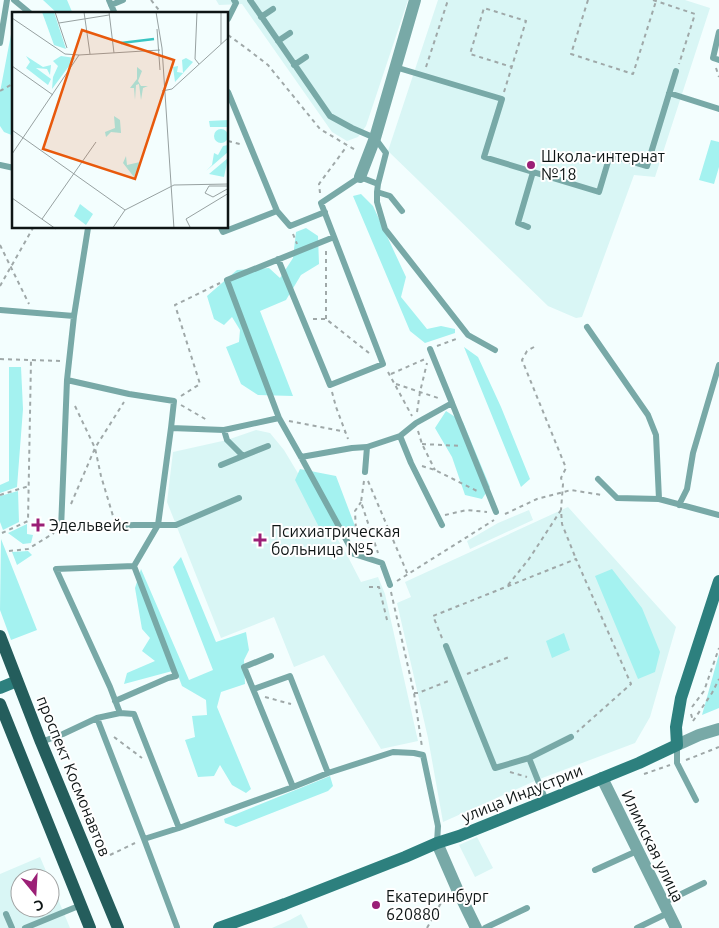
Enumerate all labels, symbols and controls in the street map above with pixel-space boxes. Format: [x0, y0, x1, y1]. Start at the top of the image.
inset map [12, 12, 229, 229]
place label: Школа-интернат №18 [541, 147, 665, 183]
marker: Школа-интернат №18 [525, 159, 537, 171]
place label: Эдельвейс [49, 516, 130, 534]
marker: Эдельвейс [31, 518, 45, 532]
place label: Психиатрическая больница №5 [271, 522, 400, 558]
marker: Психиатрическая больница №5 [253, 533, 267, 547]
street label: проспект Космонавтов [34, 693, 114, 859]
street label: улица Индустрии [459, 761, 585, 825]
street label: Илимская улица [618, 787, 688, 905]
north arrow [10, 868, 60, 918]
place label: Екатеринбург 620880 [386, 887, 489, 923]
text: С [32, 896, 46, 914]
marker: Екатеринбург 620880 [370, 899, 382, 911]

